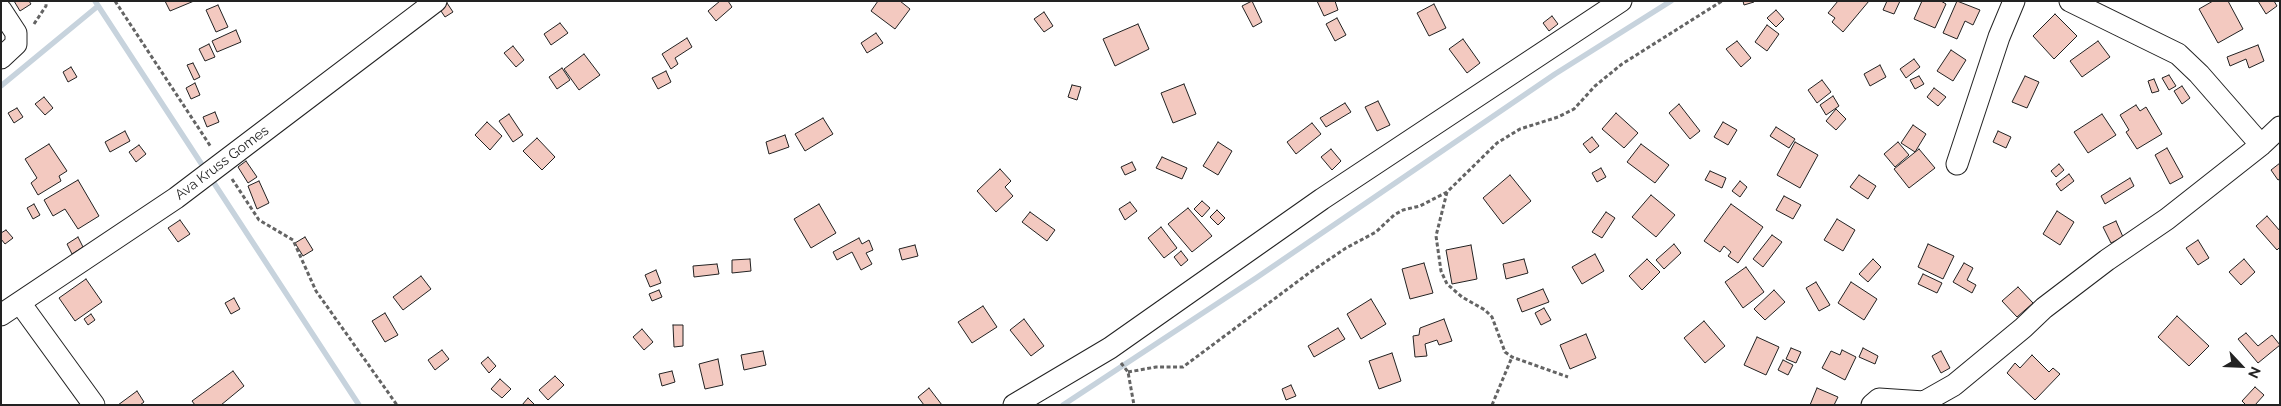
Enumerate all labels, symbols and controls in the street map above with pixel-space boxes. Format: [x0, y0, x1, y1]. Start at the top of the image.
street label: Ava Kruss Gomes [172, 122, 272, 204]
north arrow [2216, 341, 2266, 391]
text: N [2245, 364, 2264, 381]

